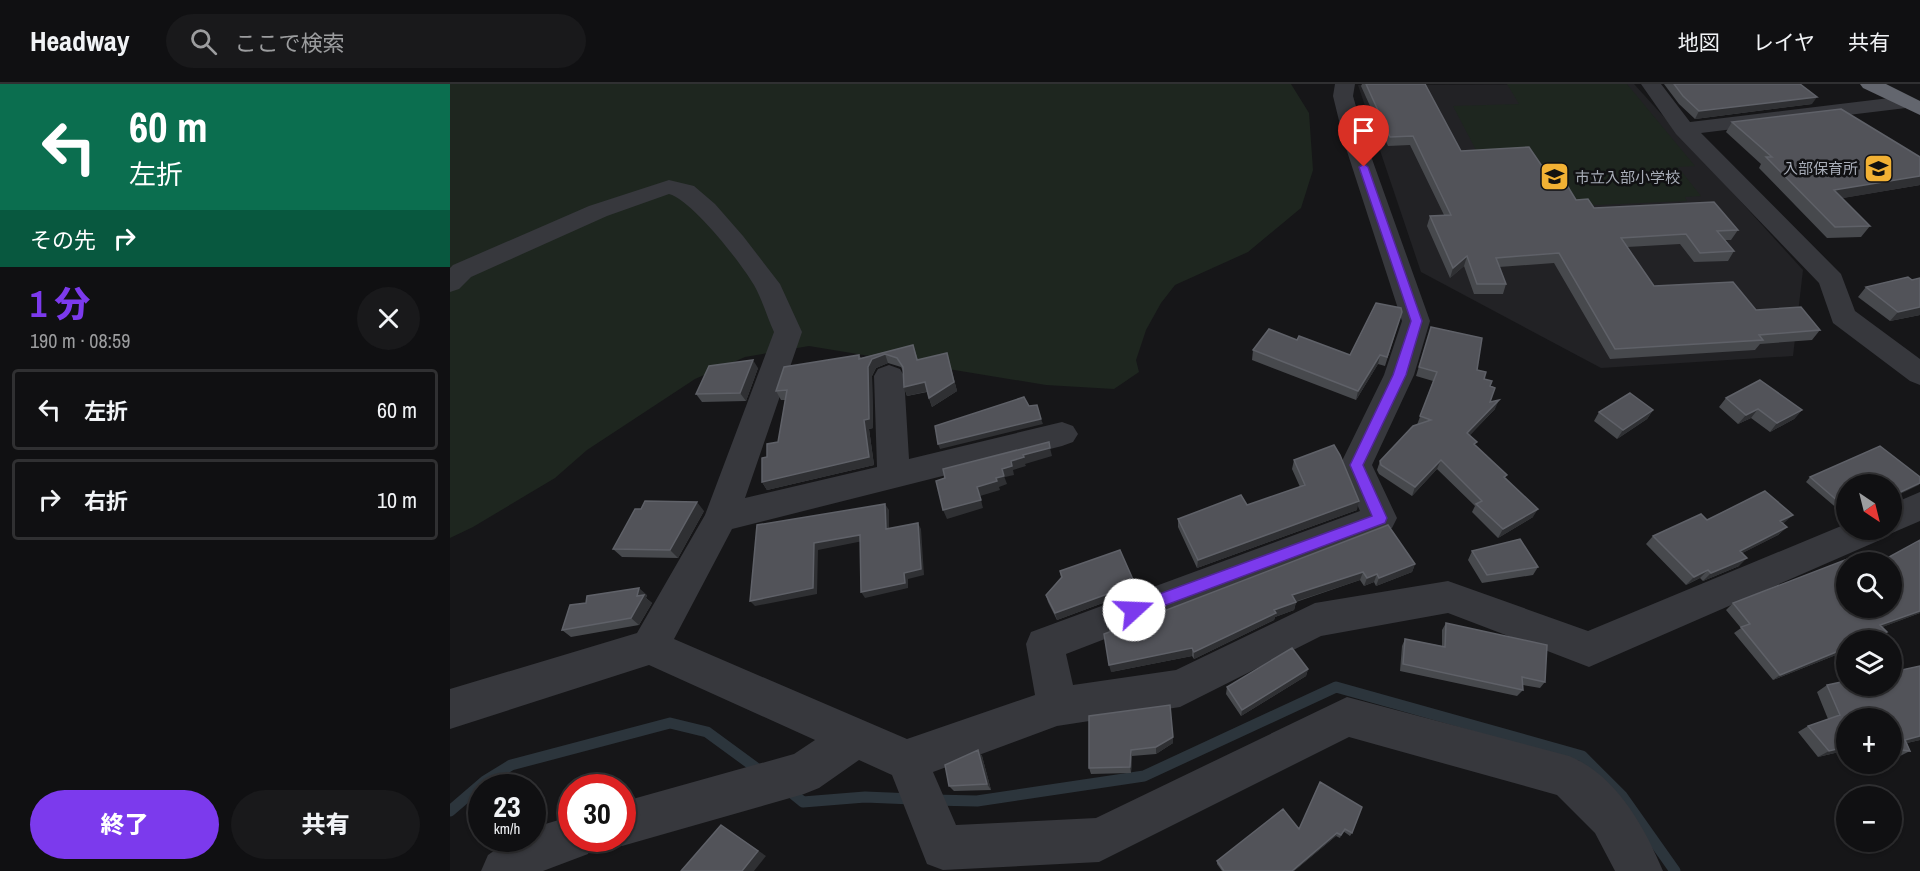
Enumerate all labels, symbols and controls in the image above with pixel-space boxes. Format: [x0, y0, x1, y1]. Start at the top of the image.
search box [166, 14, 586, 68]
text: Headway [30, 22, 130, 60]
icon: search [187, 25, 220, 58]
text: ここで検索 [235, 28, 345, 58]
text: 地図 [1678, 28, 1720, 57]
text: レイヤ [1753, 28, 1815, 57]
text: 共有 [1848, 28, 1890, 57]
text: 60 m [129, 99, 208, 155]
pin [1338, 105, 1389, 167]
icon: left [30, 108, 108, 186]
icon: arrive [1347, 114, 1380, 147]
school or university icon: 入部保育所 [1863, 152, 1895, 184]
text: 左折 [129, 156, 183, 192]
place label: 入部保育所 [1783, 158, 1858, 179]
school or university icon: 市立入部小学校 [1538, 161, 1570, 193]
place label: 市立入部小学校 [1575, 167, 1680, 188]
icon: right [108, 222, 141, 255]
text: その先 [30, 225, 96, 255]
text: 1 分 [30, 280, 91, 328]
button: close [357, 287, 420, 350]
text: 190 m · 08:59 [30, 327, 130, 354]
icon: left [33, 393, 66, 426]
text: 60 m [377, 395, 417, 425]
text: 左折 [84, 396, 128, 426]
north arrow [1836, 474, 1902, 540]
map controls [1836, 474, 1902, 852]
icon: right [33, 483, 66, 516]
text: 10 m [377, 485, 417, 515]
text: 右折 [84, 486, 128, 516]
button: search [1836, 552, 1902, 618]
position arrow [1102, 578, 1166, 642]
button: layers [1836, 630, 1902, 696]
button: + [1836, 708, 1902, 774]
speed limit sign: 30 [558, 774, 636, 852]
text: 23 [493, 786, 521, 826]
button: − [1836, 786, 1902, 852]
button: 終了 [30, 790, 219, 859]
button: 共有 [231, 790, 420, 859]
text: km/h [494, 818, 520, 839]

